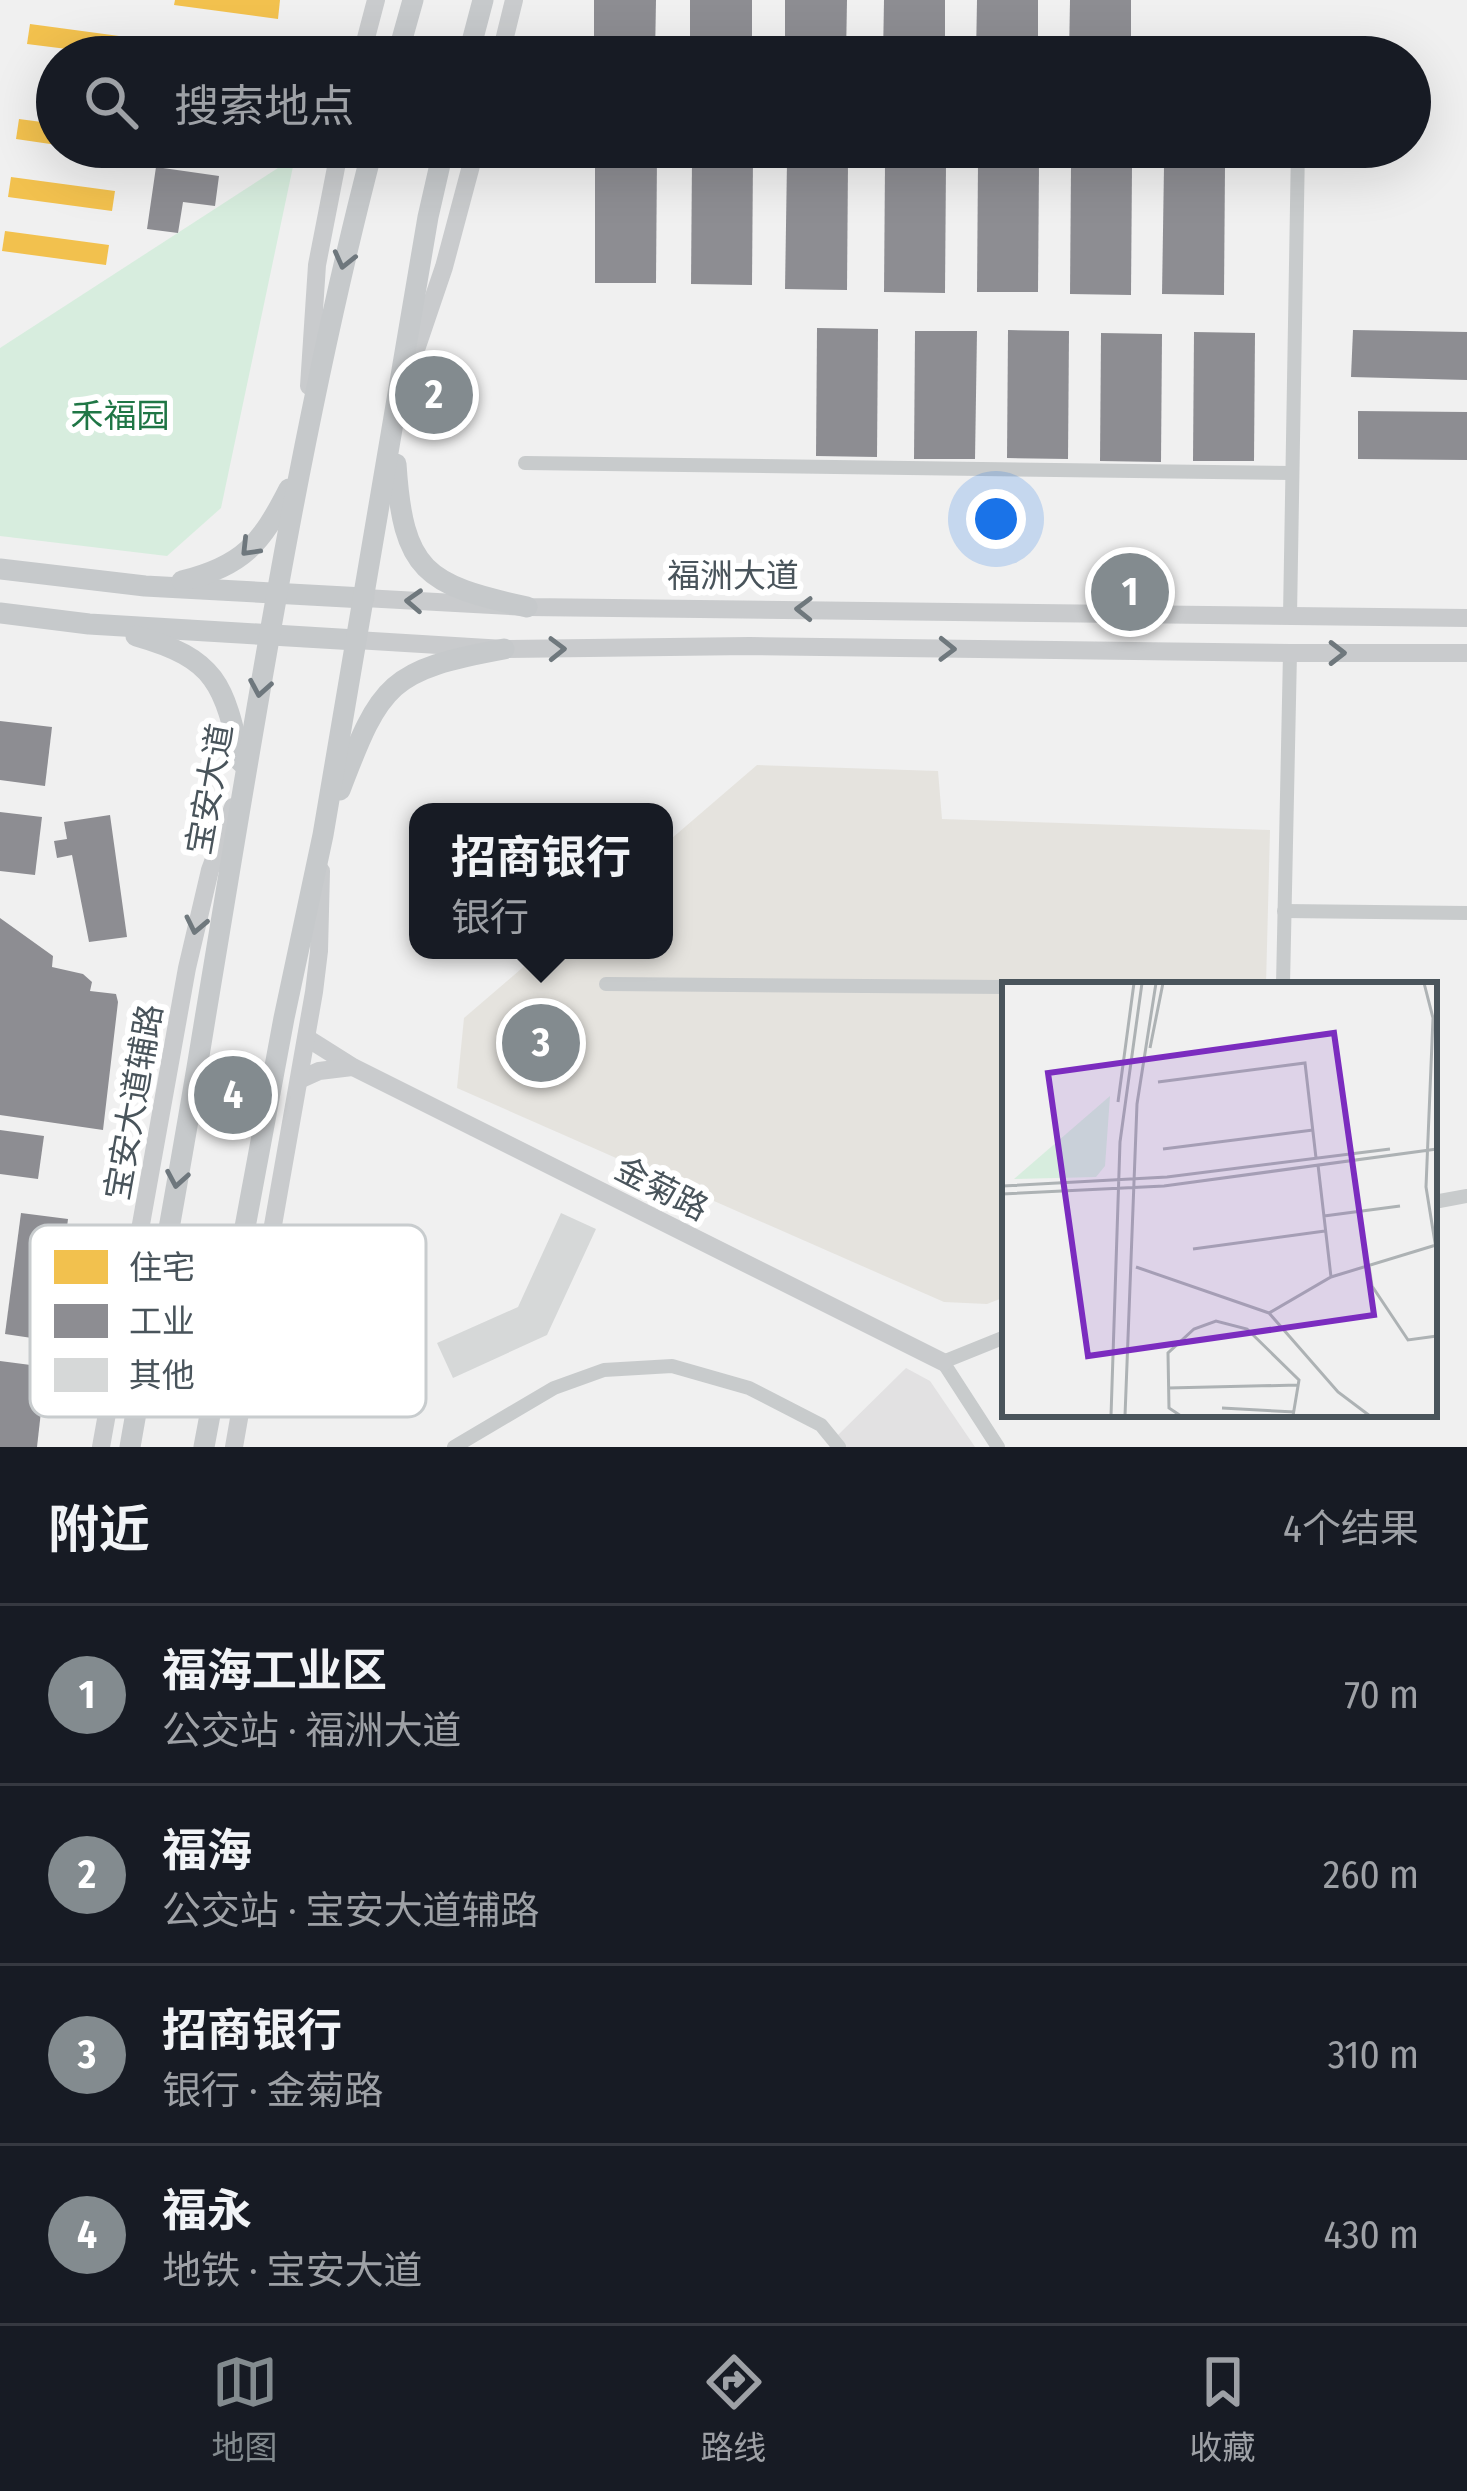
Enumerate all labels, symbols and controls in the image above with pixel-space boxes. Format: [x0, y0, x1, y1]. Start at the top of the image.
search box [36, 36, 1431, 168]
icon: search [78, 69, 144, 135]
text: 搜索地点 [174, 80, 354, 134]
one-way arrow [333, 250, 358, 270]
pin: 2 [395, 350, 473, 440]
park label: 禾福园 [71, 396, 170, 436]
your location [966, 489, 1026, 549]
one-way arrow [241, 534, 263, 556]
pin: 1 [1091, 547, 1169, 637]
street label: 福洲大道 [667, 556, 799, 596]
one-way arrow [404, 588, 423, 614]
one-way arrow [794, 596, 813, 622]
one-way arrow [549, 636, 567, 662]
one-way arrow [939, 636, 957, 662]
one-way arrow [1329, 640, 1347, 666]
one-way arrow [248, 678, 274, 698]
street label: 宝安大道 [179, 721, 241, 858]
popup [409, 803, 673, 959]
text: 招商银行 [451, 831, 631, 885]
text: 银行 [451, 895, 529, 941]
one-way arrow [185, 915, 210, 935]
inset map [1002, 982, 1437, 1417]
pin: 3 [502, 998, 580, 1088]
street label: 宝安大道辅路 [97, 1001, 171, 1203]
pin: 4 [194, 1050, 272, 1140]
street label: 金菊路 [608, 1149, 715, 1229]
one-way arrow [165, 1169, 191, 1189]
legend [30, 1225, 426, 1417]
text: 住宅 [129, 1248, 195, 1288]
text: 工业 [129, 1302, 195, 1342]
text: 其他 [129, 1356, 195, 1396]
text: 附近 [48, 1499, 150, 1561]
text: 4个结果 [1283, 1506, 1419, 1552]
text: 福海工业区 [162, 1644, 387, 1698]
text: 1 [79, 1672, 95, 1718]
text: 70 m [1344, 1672, 1419, 1718]
text: 公交站 · 福洲大道 [162, 1708, 462, 1754]
text: 福海 [162, 1824, 252, 1878]
text: 2 [78, 1852, 96, 1898]
text: 260 m [1323, 1852, 1419, 1898]
text: 公交站 · 宝安大道辅路 [162, 1888, 540, 1934]
text: 招商银行 [162, 2004, 342, 2058]
text: 3 [78, 2032, 96, 2078]
text: 310 m [1328, 2032, 1419, 2078]
text: 银行 · 金菊路 [162, 2068, 384, 2114]
text: 福永 [162, 2184, 252, 2238]
text: 4 [77, 2212, 97, 2258]
text: 430 m [1324, 2212, 1419, 2258]
text: 地铁 · 宝安大道 [162, 2248, 423, 2294]
tab: 地图 [212, 2349, 278, 2469]
tab: 路线 [701, 2349, 767, 2469]
tab: 收藏 [1190, 2349, 1256, 2469]

